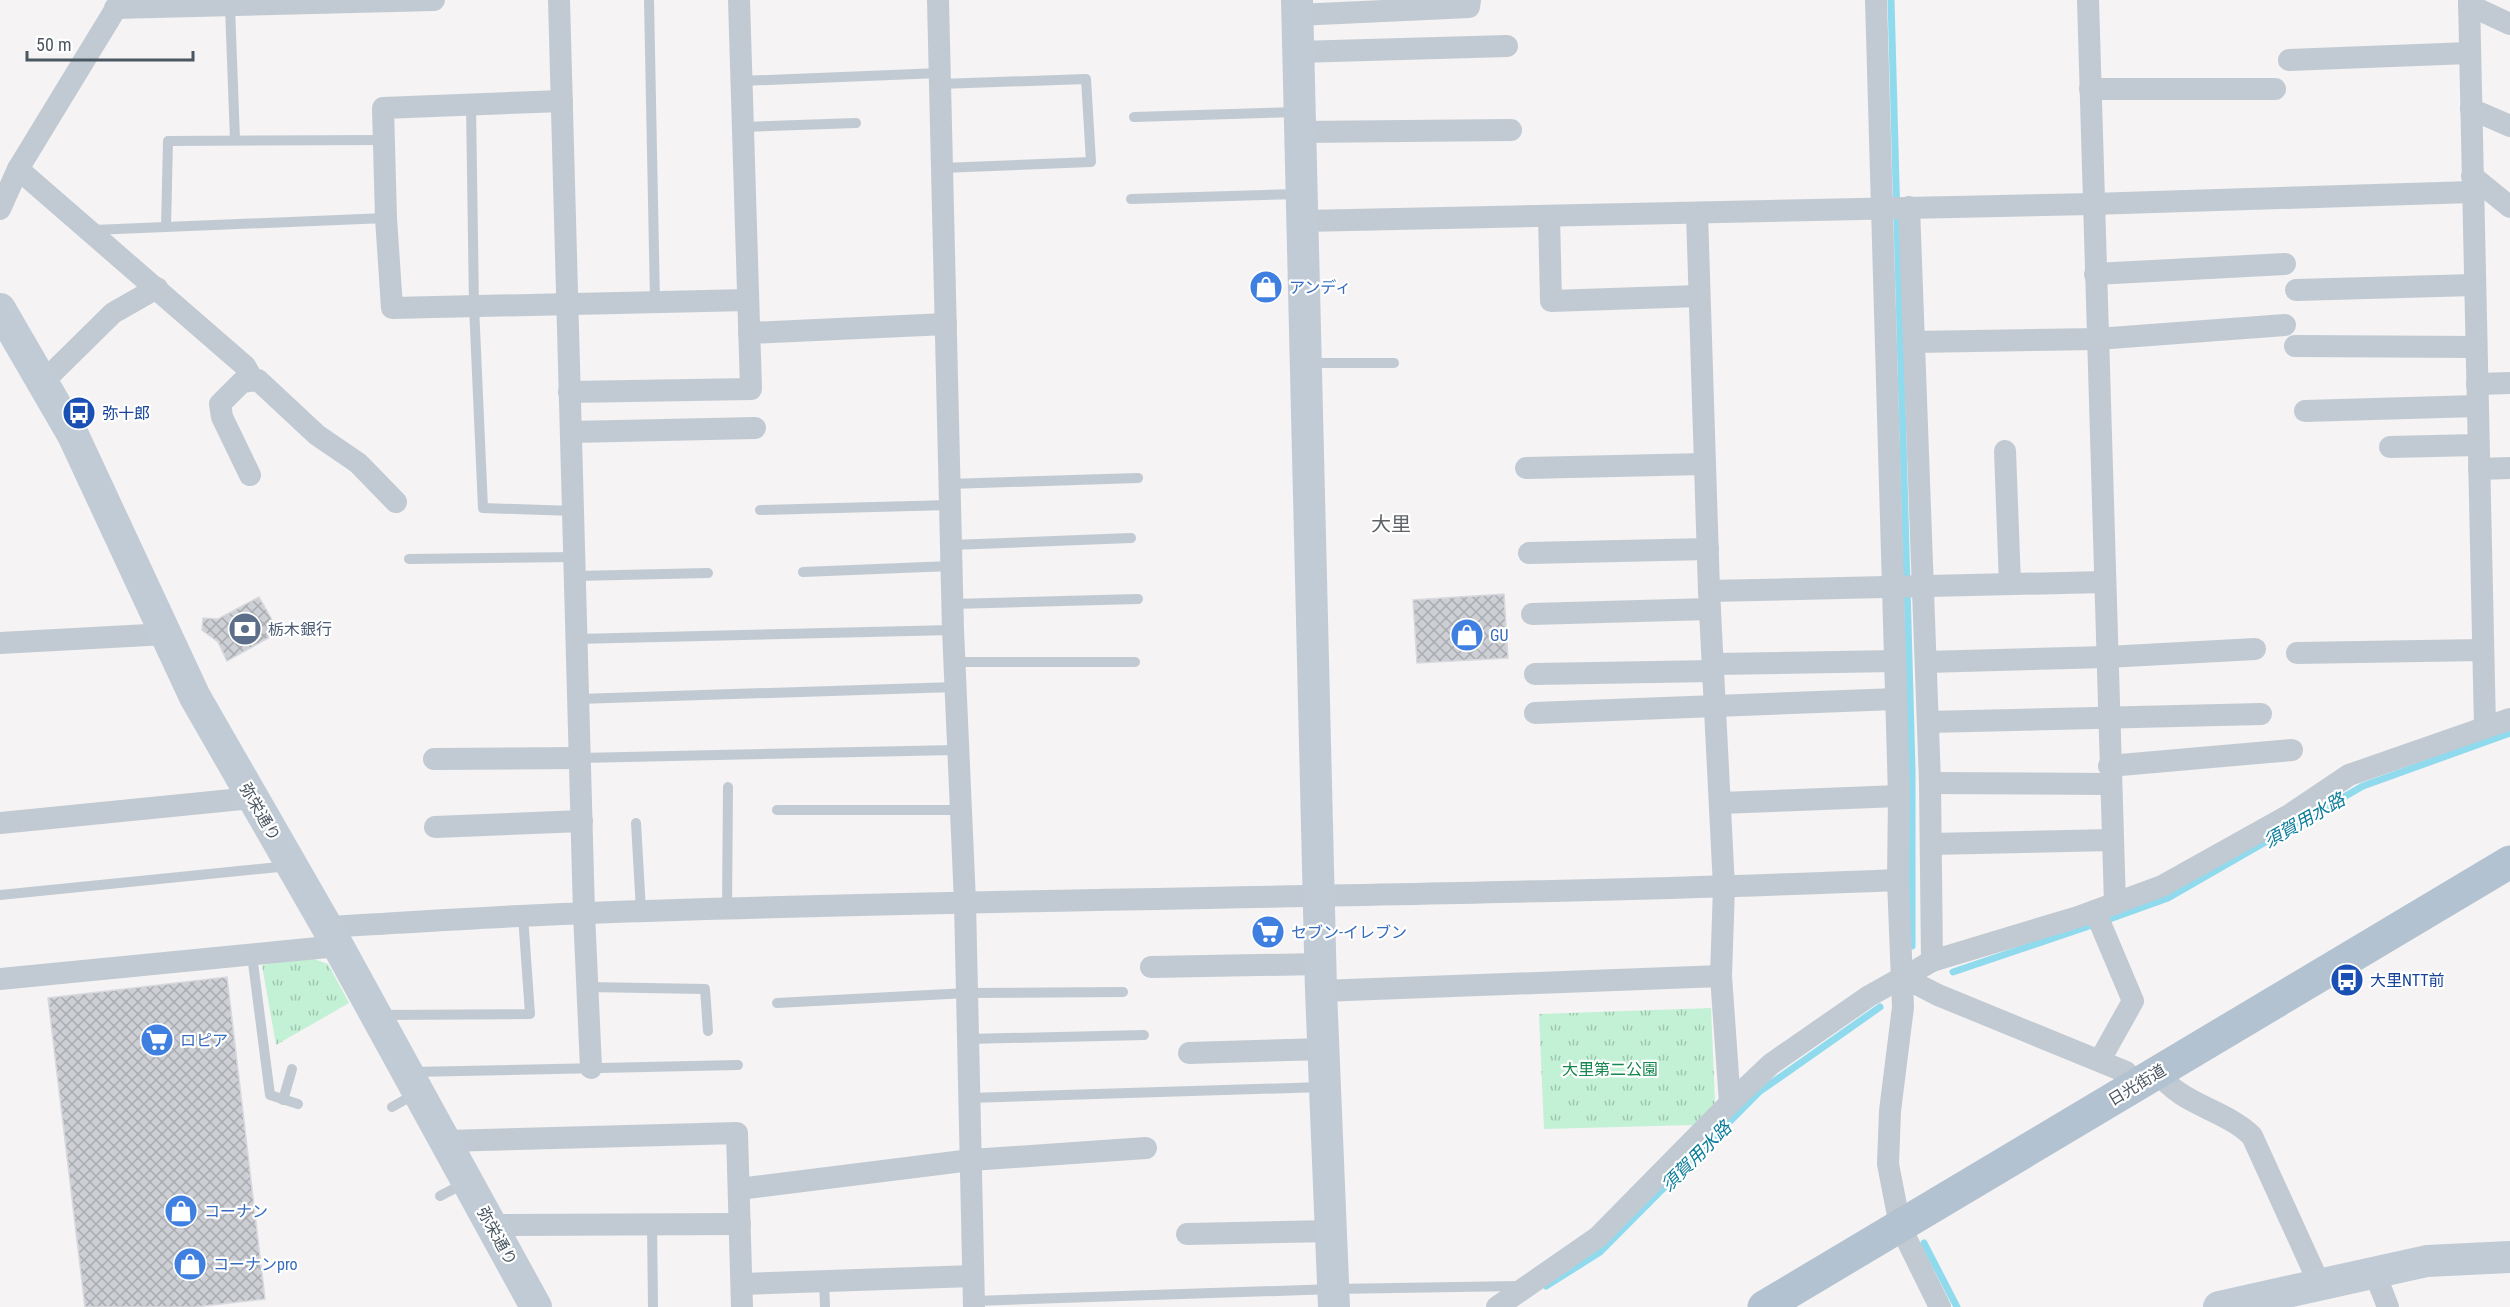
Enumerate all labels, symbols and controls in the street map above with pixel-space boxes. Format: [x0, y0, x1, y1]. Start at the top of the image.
scale bar [27, 24, 194, 62]
text: 50 m [36, 34, 71, 55]
shop icon: アンディ [1248, 269, 1284, 305]
place label: アンディ [1289, 278, 1351, 297]
bus stop icon: 弥十郎 [61, 395, 97, 431]
place label: 弥十郎 [102, 404, 150, 423]
district label: 大里 [1371, 512, 1411, 536]
bank icon: 栃木銀行 [227, 611, 263, 647]
shop icon: GU [1449, 617, 1485, 653]
place label: 栃木銀行 [268, 620, 332, 639]
place label: GU [1490, 626, 1508, 645]
street label: 弥栄通り [236, 780, 284, 844]
water label: 須賀用水路 [2260, 787, 2350, 852]
supermarket icon: セブン-イレブン [1250, 914, 1286, 950]
place label: セブン-イレブン [1291, 923, 1407, 942]
bus stop icon: 大里NTT前 [2329, 962, 2365, 998]
place label: 大里NTT前 [2370, 971, 2444, 990]
supermarket icon: ロピア [139, 1022, 175, 1058]
place label: ロピア [180, 1031, 228, 1050]
park label: 大里第二公園 [1562, 1060, 1658, 1079]
street label: 日光街道 [2105, 1060, 2169, 1110]
water label: 須賀用水路 [1657, 1115, 1737, 1195]
shop icon: コーナン [163, 1193, 199, 1229]
place label: コーナン [204, 1202, 268, 1221]
street label: 弥栄通り [473, 1203, 521, 1269]
shop icon: コーナンpro [172, 1246, 208, 1282]
place label: コーナンpro [213, 1255, 298, 1274]

